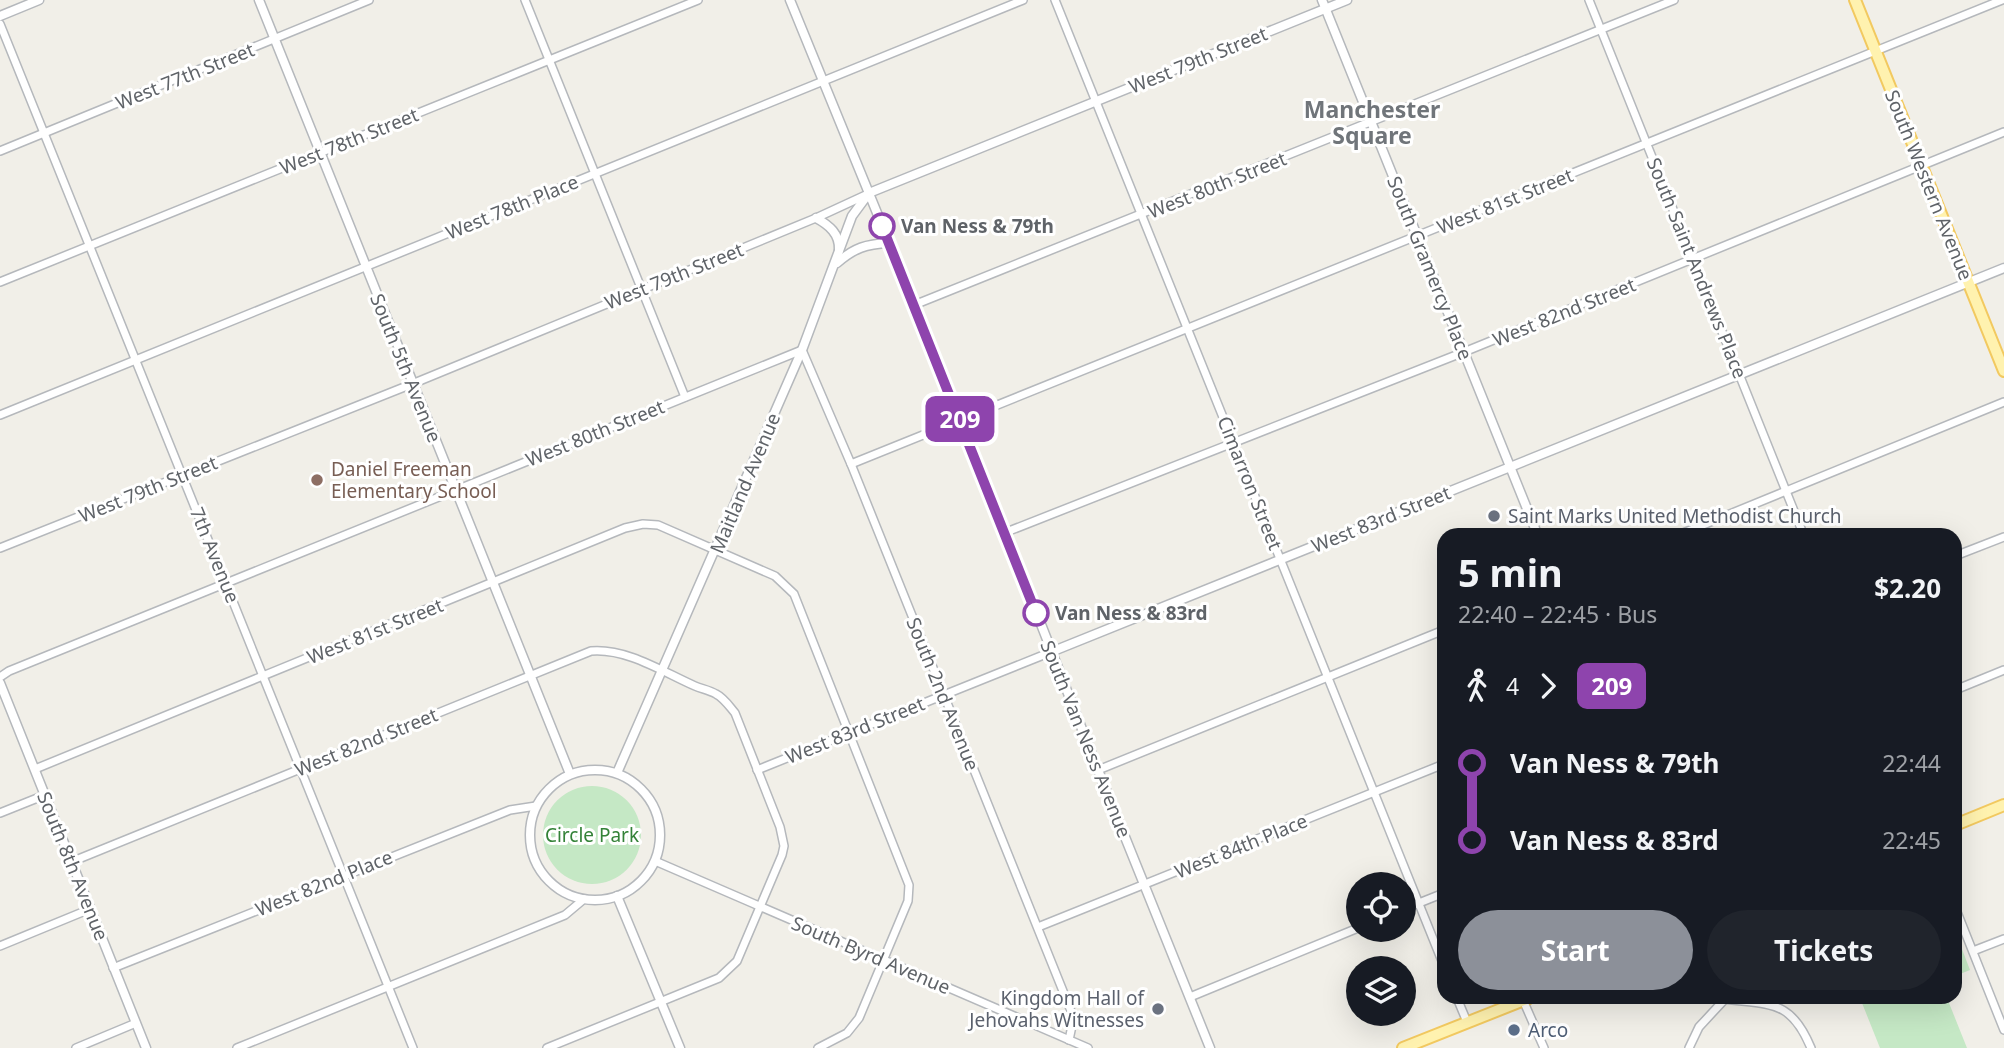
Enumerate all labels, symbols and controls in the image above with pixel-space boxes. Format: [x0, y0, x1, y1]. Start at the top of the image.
street label: West 79th Street [1125, 20, 1271, 100]
street label: West 77th Street [112, 36, 258, 116]
street label: South Western Avenue [1879, 86, 1979, 284]
district label: Manchester Square [1304, 93, 1440, 151]
street label: West 78th Street [276, 101, 422, 181]
street label: West 80th Street [1144, 145, 1290, 225]
street label: South Saint Andrews Place [1641, 154, 1753, 382]
street label: West 81st Street [1433, 162, 1577, 240]
street label: West 78th Place [442, 169, 582, 245]
street label: South Gramercy Place [1381, 172, 1479, 364]
marker: Van Ness & 79th [869, 213, 895, 239]
place label: Van Ness & 79th [901, 213, 1054, 239]
street label: West 79th Street [601, 236, 747, 316]
street label: West 82nd Street [1489, 271, 1639, 353]
street label: South 5th Avenue [364, 290, 448, 446]
street label: West 80th Street [522, 393, 668, 473]
line badge: 209 [920, 396, 1000, 442]
text: 209 [939, 402, 981, 435]
street label: Maitland Avenue [704, 409, 786, 557]
street label: Cimarron Street [1211, 412, 1289, 554]
street label: West 79th Street [75, 449, 221, 529]
place label: Daniel Freeman Elementary School [331, 456, 497, 504]
marker: Daniel Freeman Elementary School [309, 472, 325, 488]
street label: West 83rd Street [1308, 479, 1455, 559]
street label: 7th Avenue [184, 503, 246, 607]
place label: Saint Marks United Methodist Church [1508, 503, 1842, 529]
marker: Saint Marks United Methodist Church [1486, 508, 1502, 524]
text: 5 min [1458, 546, 1563, 598]
text: $2.20 [1874, 570, 1941, 606]
street label: West 81st Street [303, 592, 447, 670]
text: 22:40 – 22:45 · Bus [1458, 598, 1657, 630]
marker: Van Ness & 83rd [1023, 600, 1049, 626]
place label: Van Ness & 83rd [1055, 600, 1208, 626]
street label: South 2nd Avenue [900, 613, 986, 775]
street label: South Van Ness Avenue [1035, 637, 1137, 841]
icon: walk [1458, 667, 1496, 705]
icon: forward [1529, 667, 1567, 705]
text: 209 [1591, 669, 1632, 702]
text: 4 [1506, 670, 1519, 702]
street label: West 83rd Street [782, 690, 929, 770]
street label: West 82nd Street [291, 701, 441, 783]
text: Van Ness & 79th [1510, 745, 1719, 781]
text: 22:44 [1882, 747, 1941, 779]
street label: South 8th Avenue [31, 788, 115, 944]
street label: West 84th Place [1171, 808, 1311, 884]
park label: Circle Park [545, 822, 639, 848]
text: Van Ness & 83rd [1510, 822, 1719, 858]
text: 22:45 [1882, 824, 1941, 856]
street label: West 82nd Place [251, 844, 397, 922]
map controls [1346, 872, 1416, 1026]
button: locate [1346, 872, 1416, 942]
street label: South Byrd Avenue [788, 910, 954, 1000]
button: Start [1458, 910, 1693, 990]
button: Tickets [1707, 910, 1941, 990]
button: layers [1346, 956, 1416, 1026]
place label: Kingdom Hall of Jehovahs Witnesses [967, 985, 1145, 1033]
marker: Kingdom Hall of Jehovahs Witnesses [1150, 1001, 1166, 1017]
place label: Arco [1528, 1017, 1568, 1043]
marker: Arco [1506, 1022, 1522, 1038]

